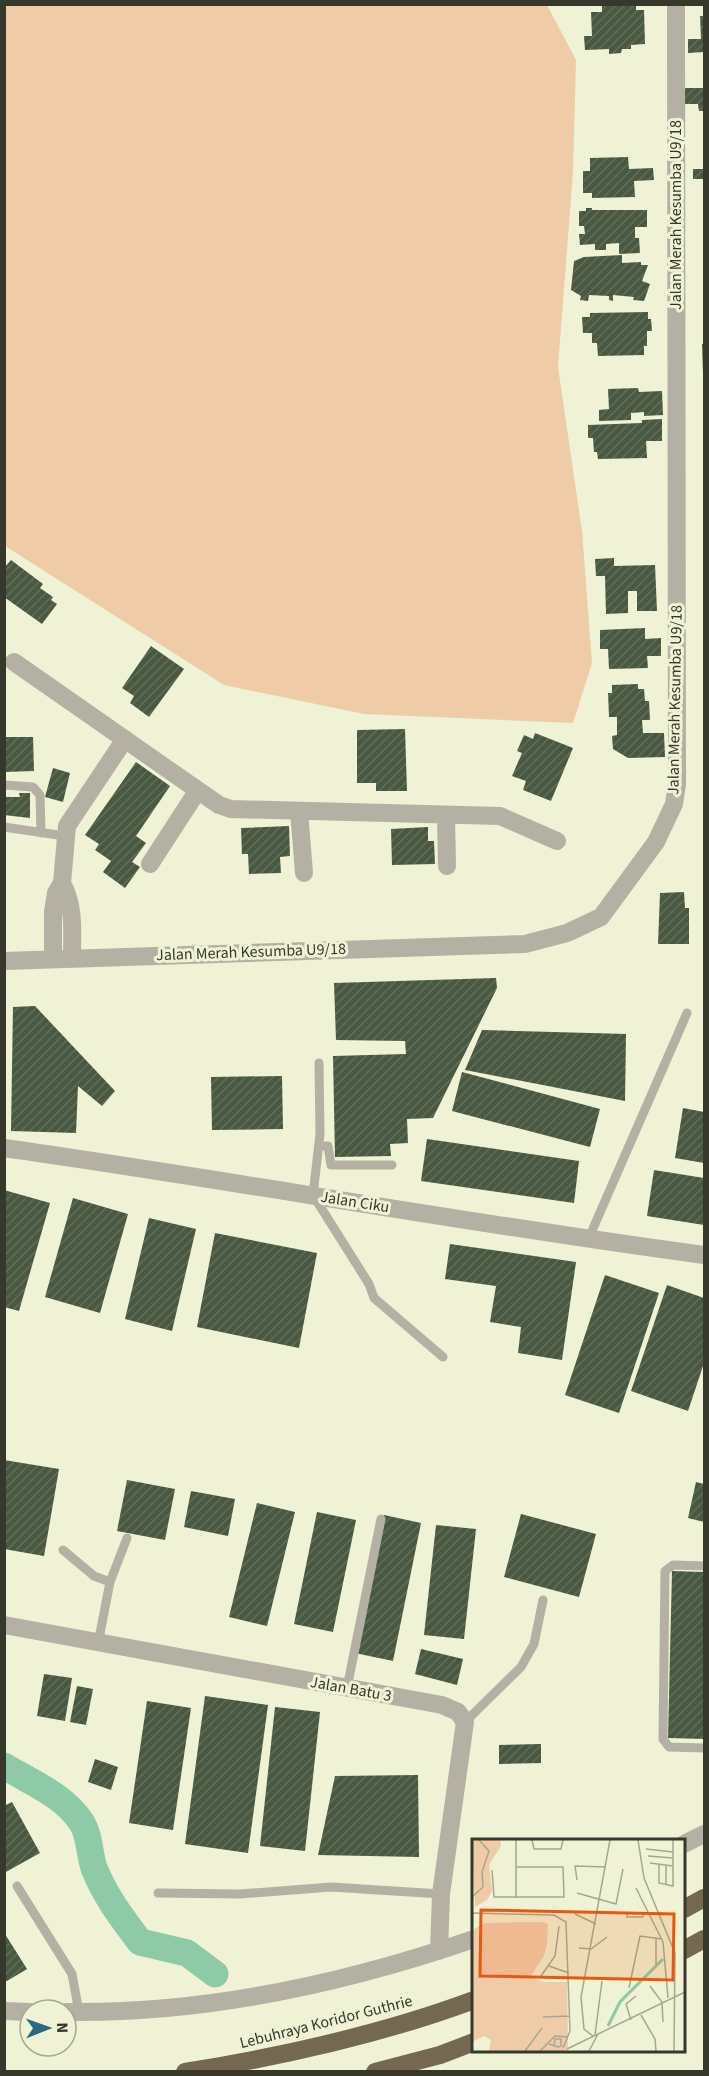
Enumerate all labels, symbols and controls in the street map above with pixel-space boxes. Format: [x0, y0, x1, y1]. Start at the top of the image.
street label: Jalan Merah Kesumba U9/18 [665, 120, 687, 310]
street label: Jalan Merah Kesumba U9/18 [662, 605, 688, 795]
street label: Jalan Merah Kesumba U9/18 [156, 938, 346, 966]
street label: Jalan Ciku [319, 1186, 391, 1218]
street label: Jalan Batu 3 [309, 1671, 394, 1707]
inset map [472, 1839, 685, 2052]
street label: Lebuhraya Koridor Guthrie [237, 1990, 415, 2054]
north arrow [18, 1998, 78, 2058]
text: N [51, 2022, 73, 2033]

